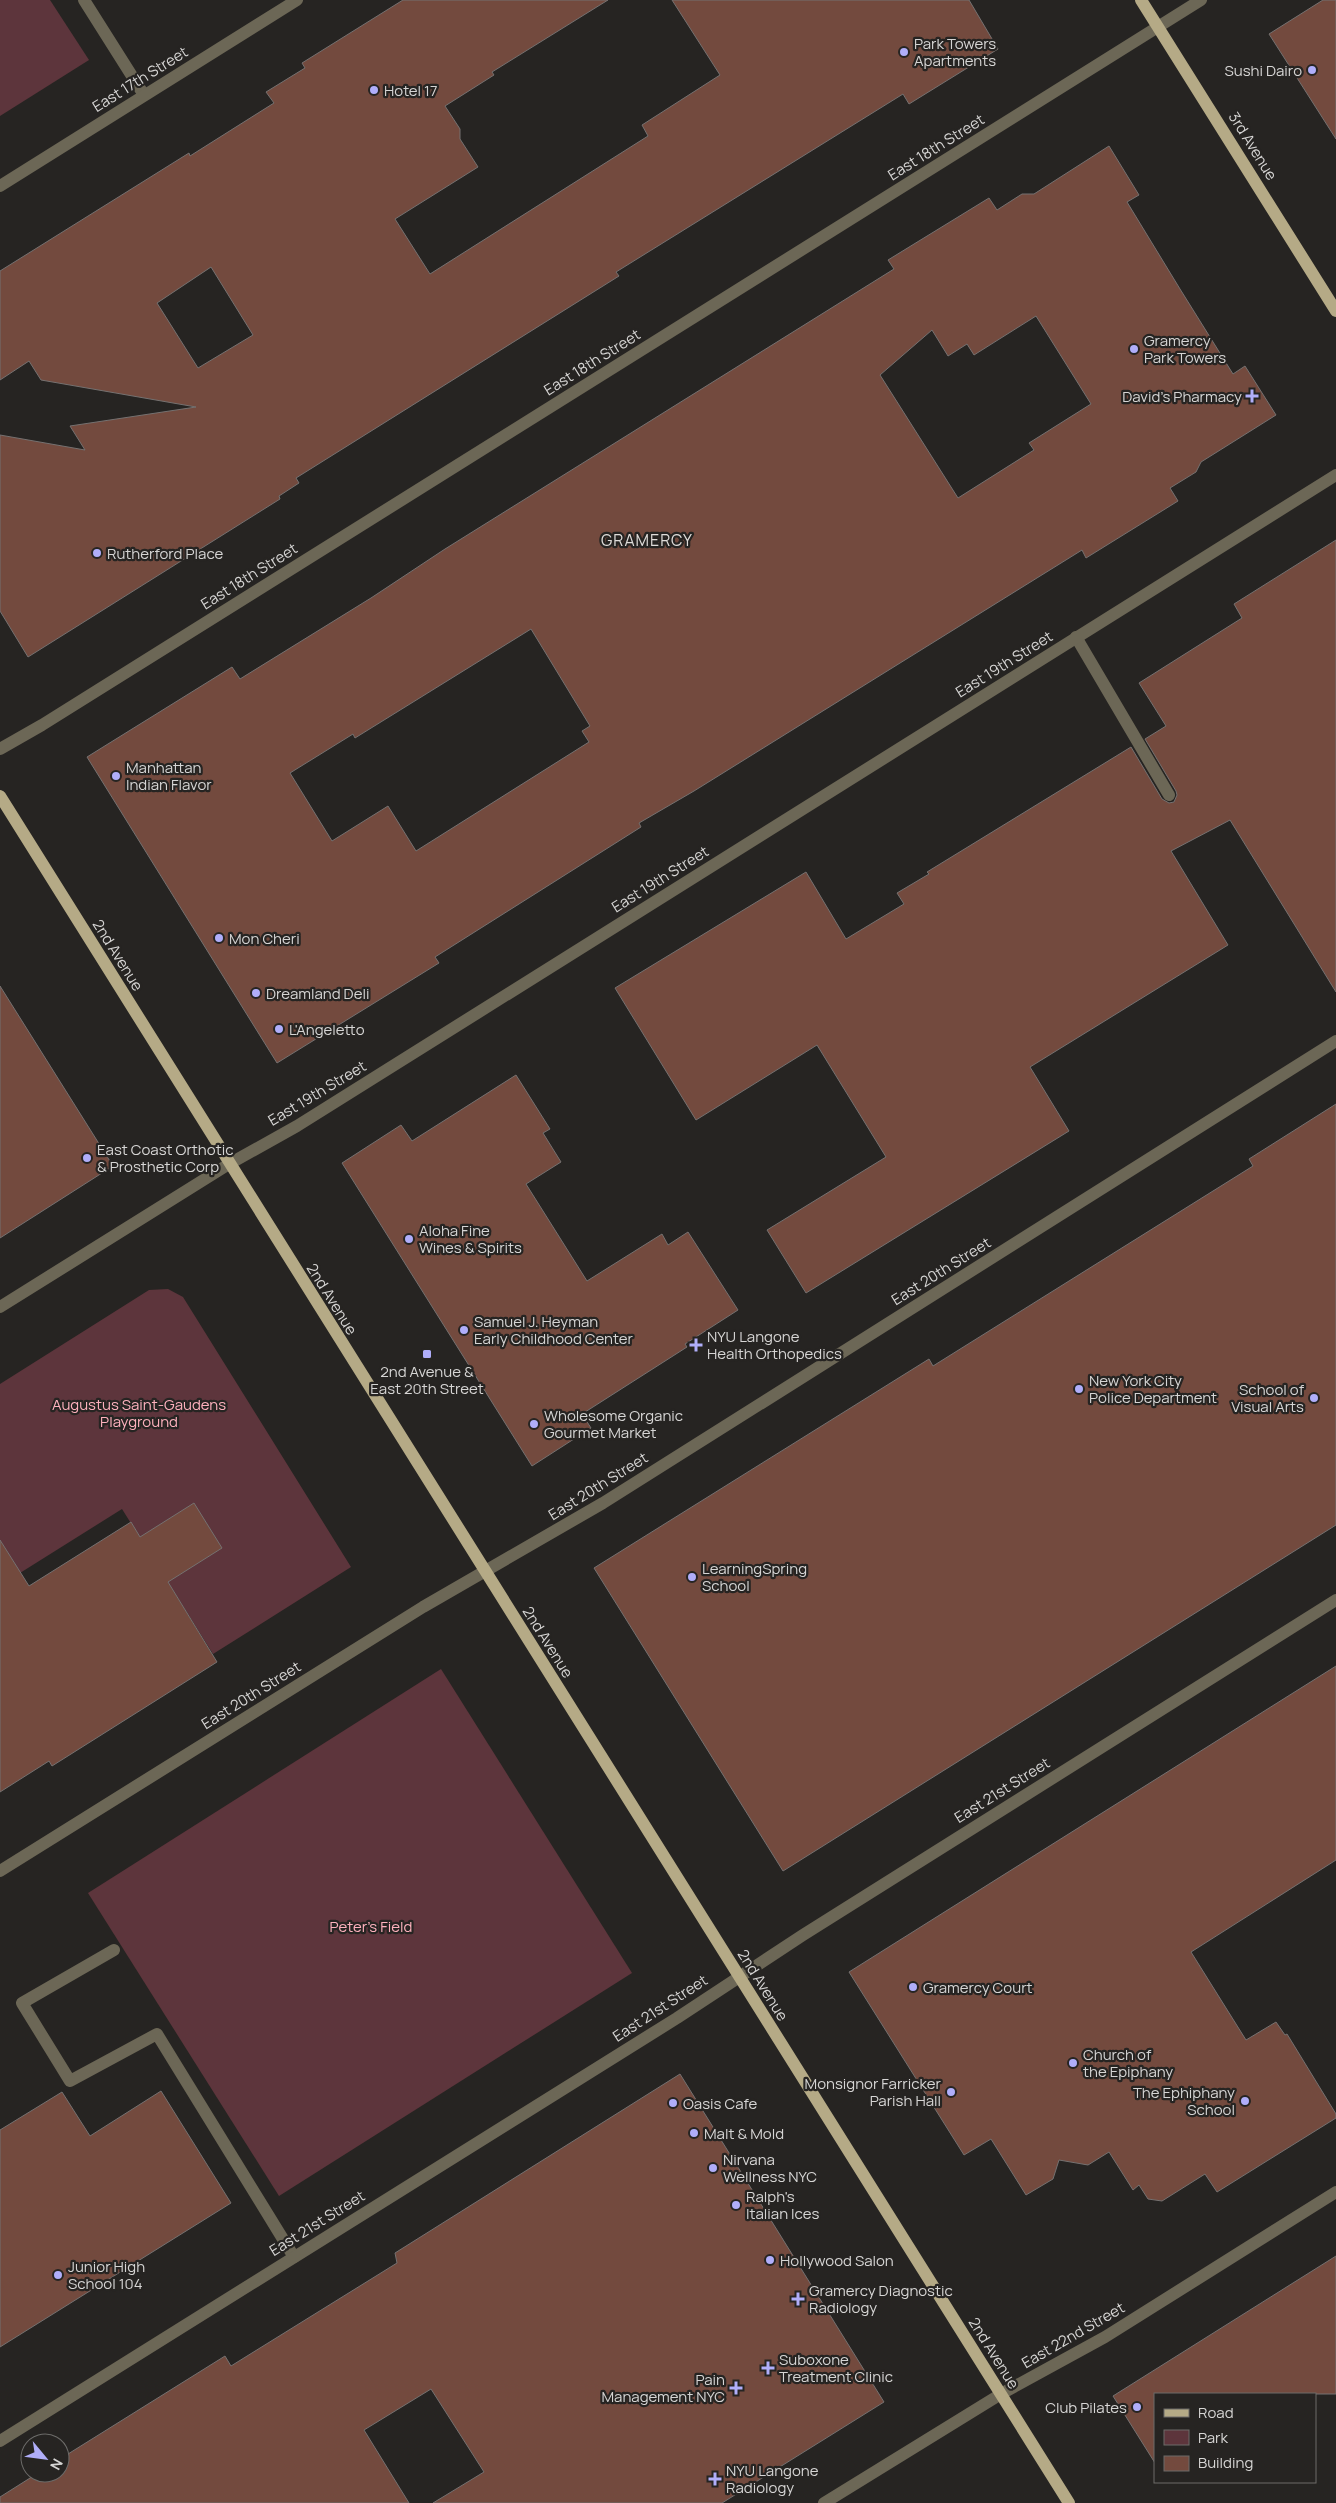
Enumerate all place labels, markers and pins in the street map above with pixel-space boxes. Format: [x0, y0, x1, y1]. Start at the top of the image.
place label: Park Towers Apartments [914, 33, 996, 71]
marker: Park Towers Apartments [898, 46, 910, 58]
place label: Sushi Dairo [1225, 60, 1302, 81]
marker: Sushi Dairo [1306, 64, 1318, 76]
place label: Hotel 17 [384, 80, 438, 101]
marker: Hotel 17 [368, 84, 380, 96]
place label: Gramercy Park Towers [1144, 330, 1226, 368]
marker: Gramercy Park Towers [1128, 343, 1140, 355]
place label: David's Pharmacy [1122, 386, 1242, 407]
marker: David's Pharmacy [1246, 390, 1258, 402]
place label: Rutherford Place [107, 543, 223, 564]
marker: Rutherford Place [91, 547, 103, 559]
place label: Manhattan Indian Flavor [126, 757, 212, 795]
marker: Manhattan Indian Flavor [110, 770, 122, 782]
place label: Mon Cheri [229, 928, 300, 949]
marker: Mon Cheri [213, 932, 225, 944]
place label: Dreamland Deli [266, 983, 369, 1004]
marker: Dreamland Deli [250, 987, 262, 999]
place label: L'Angeletto [289, 1019, 365, 1040]
marker: L'Angeletto [273, 1023, 285, 1035]
place label: East Coast Orthotic & Prosthetic Corp [97, 1139, 233, 1177]
marker: East Coast Orthotic & Prosthetic Corp [81, 1152, 93, 1164]
place label: Aloha Fine Wines & Spirits [419, 1220, 522, 1258]
marker: Aloha Fine Wines & Spirits [403, 1233, 415, 1245]
place label: Samuel J. Heyman Early Childhood Center [474, 1311, 633, 1349]
marker: Samuel J. Heyman Early Childhood Center [458, 1324, 470, 1336]
place label: NYU Langone Health Orthopedics [707, 1326, 842, 1364]
marker: NYU Langone Health Orthopedics [689, 1338, 703, 1352]
marker: 2nd Avenue & East 20th Street [421, 1348, 433, 1360]
place label: 2nd Avenue & East 20th Street [370, 1361, 484, 1399]
place label: New York City Police Department [1089, 1370, 1217, 1408]
place label: School of Visual Arts [1231, 1379, 1305, 1417]
marker: New York City Police Department [1073, 1383, 1085, 1395]
marker: School of Visual Arts [1308, 1392, 1320, 1404]
place label: Wholesome Organic Gourmet Market [544, 1405, 683, 1443]
marker: Wholesome Organic Gourmet Market [528, 1418, 540, 1430]
place label: LearningSpring School [702, 1558, 807, 1596]
marker: LearningSpring School [686, 1571, 698, 1583]
place label: Gramercy Court [923, 1977, 1033, 1998]
marker: Gramercy Court [907, 1981, 919, 1993]
place label: Church of the Epiphany [1083, 2044, 1173, 2082]
marker: Church of the Epiphany [1067, 2057, 1079, 2069]
place label: Monsignor Farricker Parish Hall [805, 2073, 942, 2111]
place label: The Ephiphany School [1133, 2082, 1235, 2120]
marker: Monsignor Farricker Parish Hall [945, 2086, 957, 2098]
place label: Oasis Cafe [683, 2093, 758, 2114]
marker: The Ephiphany School [1239, 2095, 1251, 2107]
marker: Oasis Cafe [667, 2097, 679, 2109]
place label: Malt & Mold [704, 2123, 784, 2144]
marker: Malt & Mold [688, 2127, 700, 2139]
place label: Nirvana Wellness NYC [723, 2149, 817, 2187]
marker: Nirvana Wellness NYC [707, 2162, 719, 2174]
place label: Ralph's Italian Ices [746, 2186, 819, 2224]
marker: Ralph's Italian Ices [730, 2199, 742, 2211]
place label: Hollywood Salon [780, 2250, 894, 2271]
marker: Hollywood Salon [764, 2254, 776, 2266]
place label: Junior High School 104 [68, 2256, 145, 2294]
marker: Junior High School 104 [52, 2269, 64, 2281]
place label: Gramercy Diagnostic Radiology [809, 2280, 953, 2318]
marker: Gramercy Diagnostic Radiology [791, 2292, 805, 2306]
place label: Suboxone Treatment Clinic [779, 2349, 893, 2387]
marker: Suboxone Treatment Clinic [761, 2361, 775, 2375]
place label: Pain Management NYC [602, 2369, 725, 2407]
marker: Pain Management NYC [729, 2381, 743, 2395]
place label: Club Pilates [1045, 2397, 1127, 2418]
marker: Club Pilates [1131, 2401, 1143, 2413]
place label: NYU Langone Radiology [726, 2460, 819, 2498]
marker: NYU Langone Radiology [708, 2472, 722, 2486]

